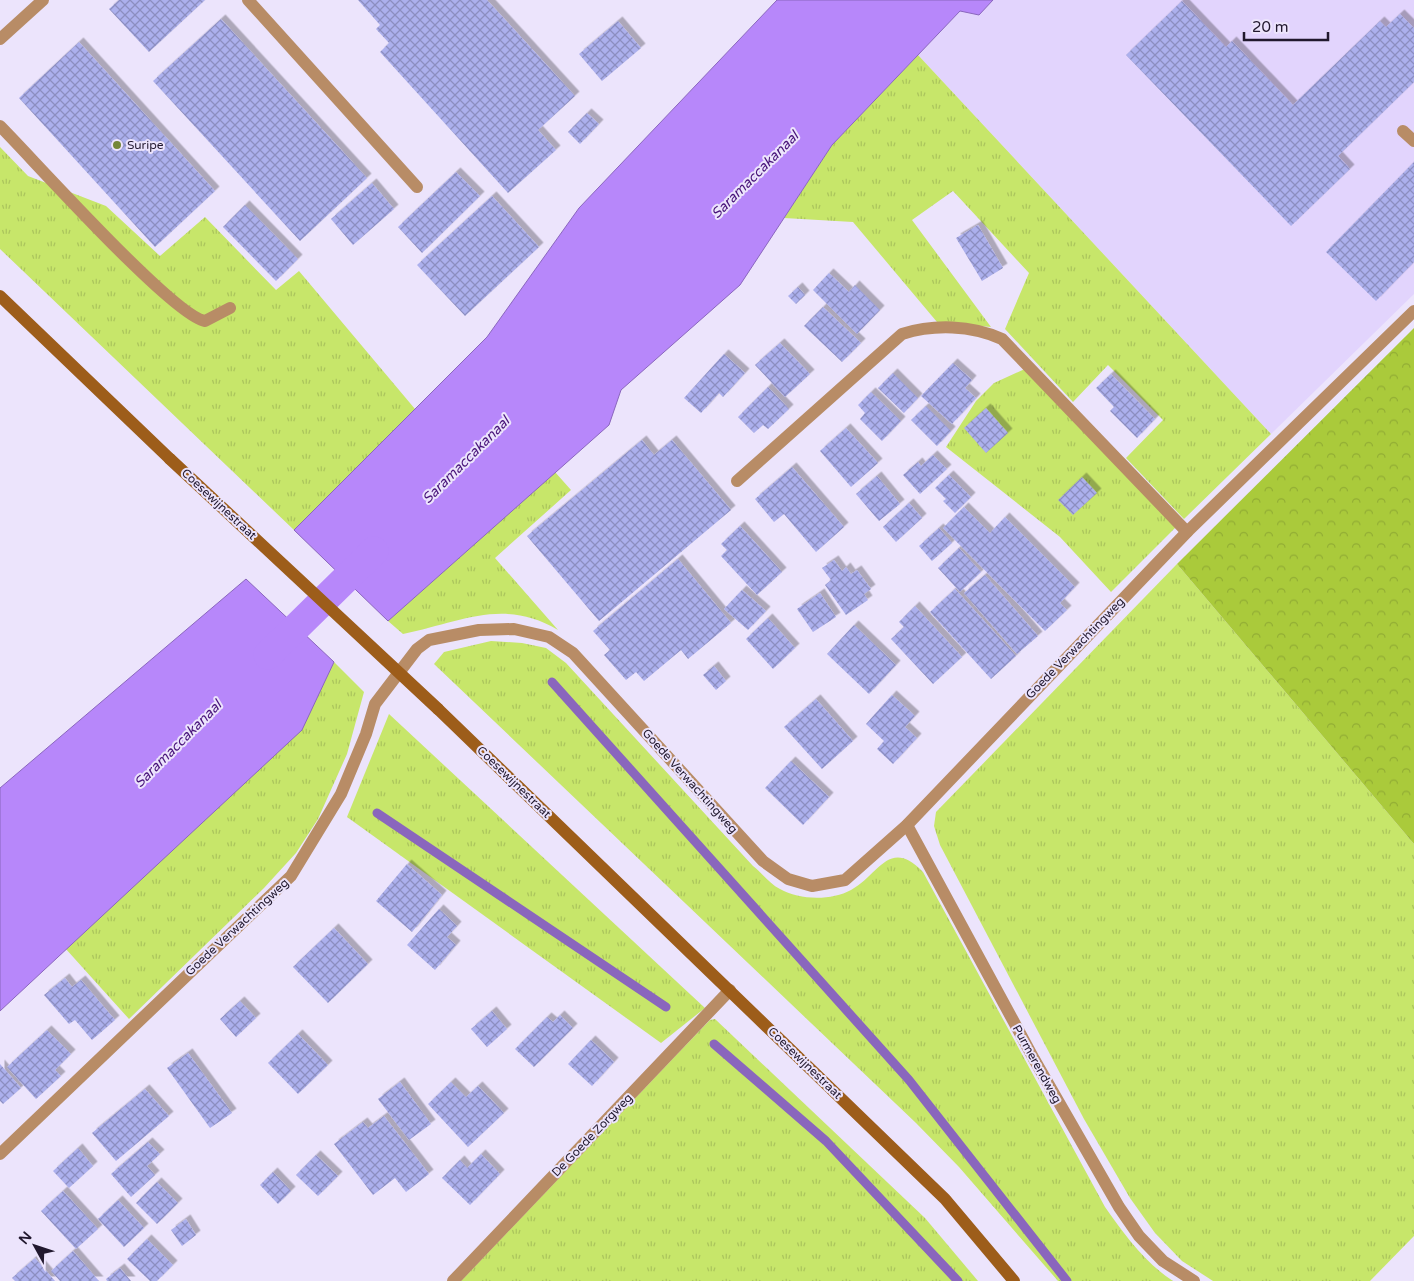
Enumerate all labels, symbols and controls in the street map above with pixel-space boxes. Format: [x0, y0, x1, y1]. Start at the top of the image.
scale bar [1244, 10, 1328, 42]
text: 20 m [1252, 18, 1289, 36]
water label: Saramaccakanaal [708, 127, 803, 222]
place label: Suripe [127, 138, 164, 152]
marker: Suripe [111, 139, 123, 151]
water label: Saramaccakanaal [419, 412, 514, 507]
street label: Coesewijnestraat [179, 466, 260, 543]
street label: Goede Verwachtingweg [1023, 594, 1127, 702]
water label: Saramaccakanaal [131, 696, 226, 791]
street label: Goede Verwachtingweg [639, 726, 741, 836]
street label: Coesewijnestraat [474, 743, 554, 821]
street label: Goede Verwachtingweg [183, 876, 291, 978]
street label: Purmerendweg [1010, 1022, 1064, 1106]
street label: Coesewijnestraat [765, 1024, 845, 1102]
street label: De Goede Zorgweg [549, 1091, 635, 1179]
north arrow [10, 1221, 60, 1271]
text: N [15, 1228, 36, 1248]

